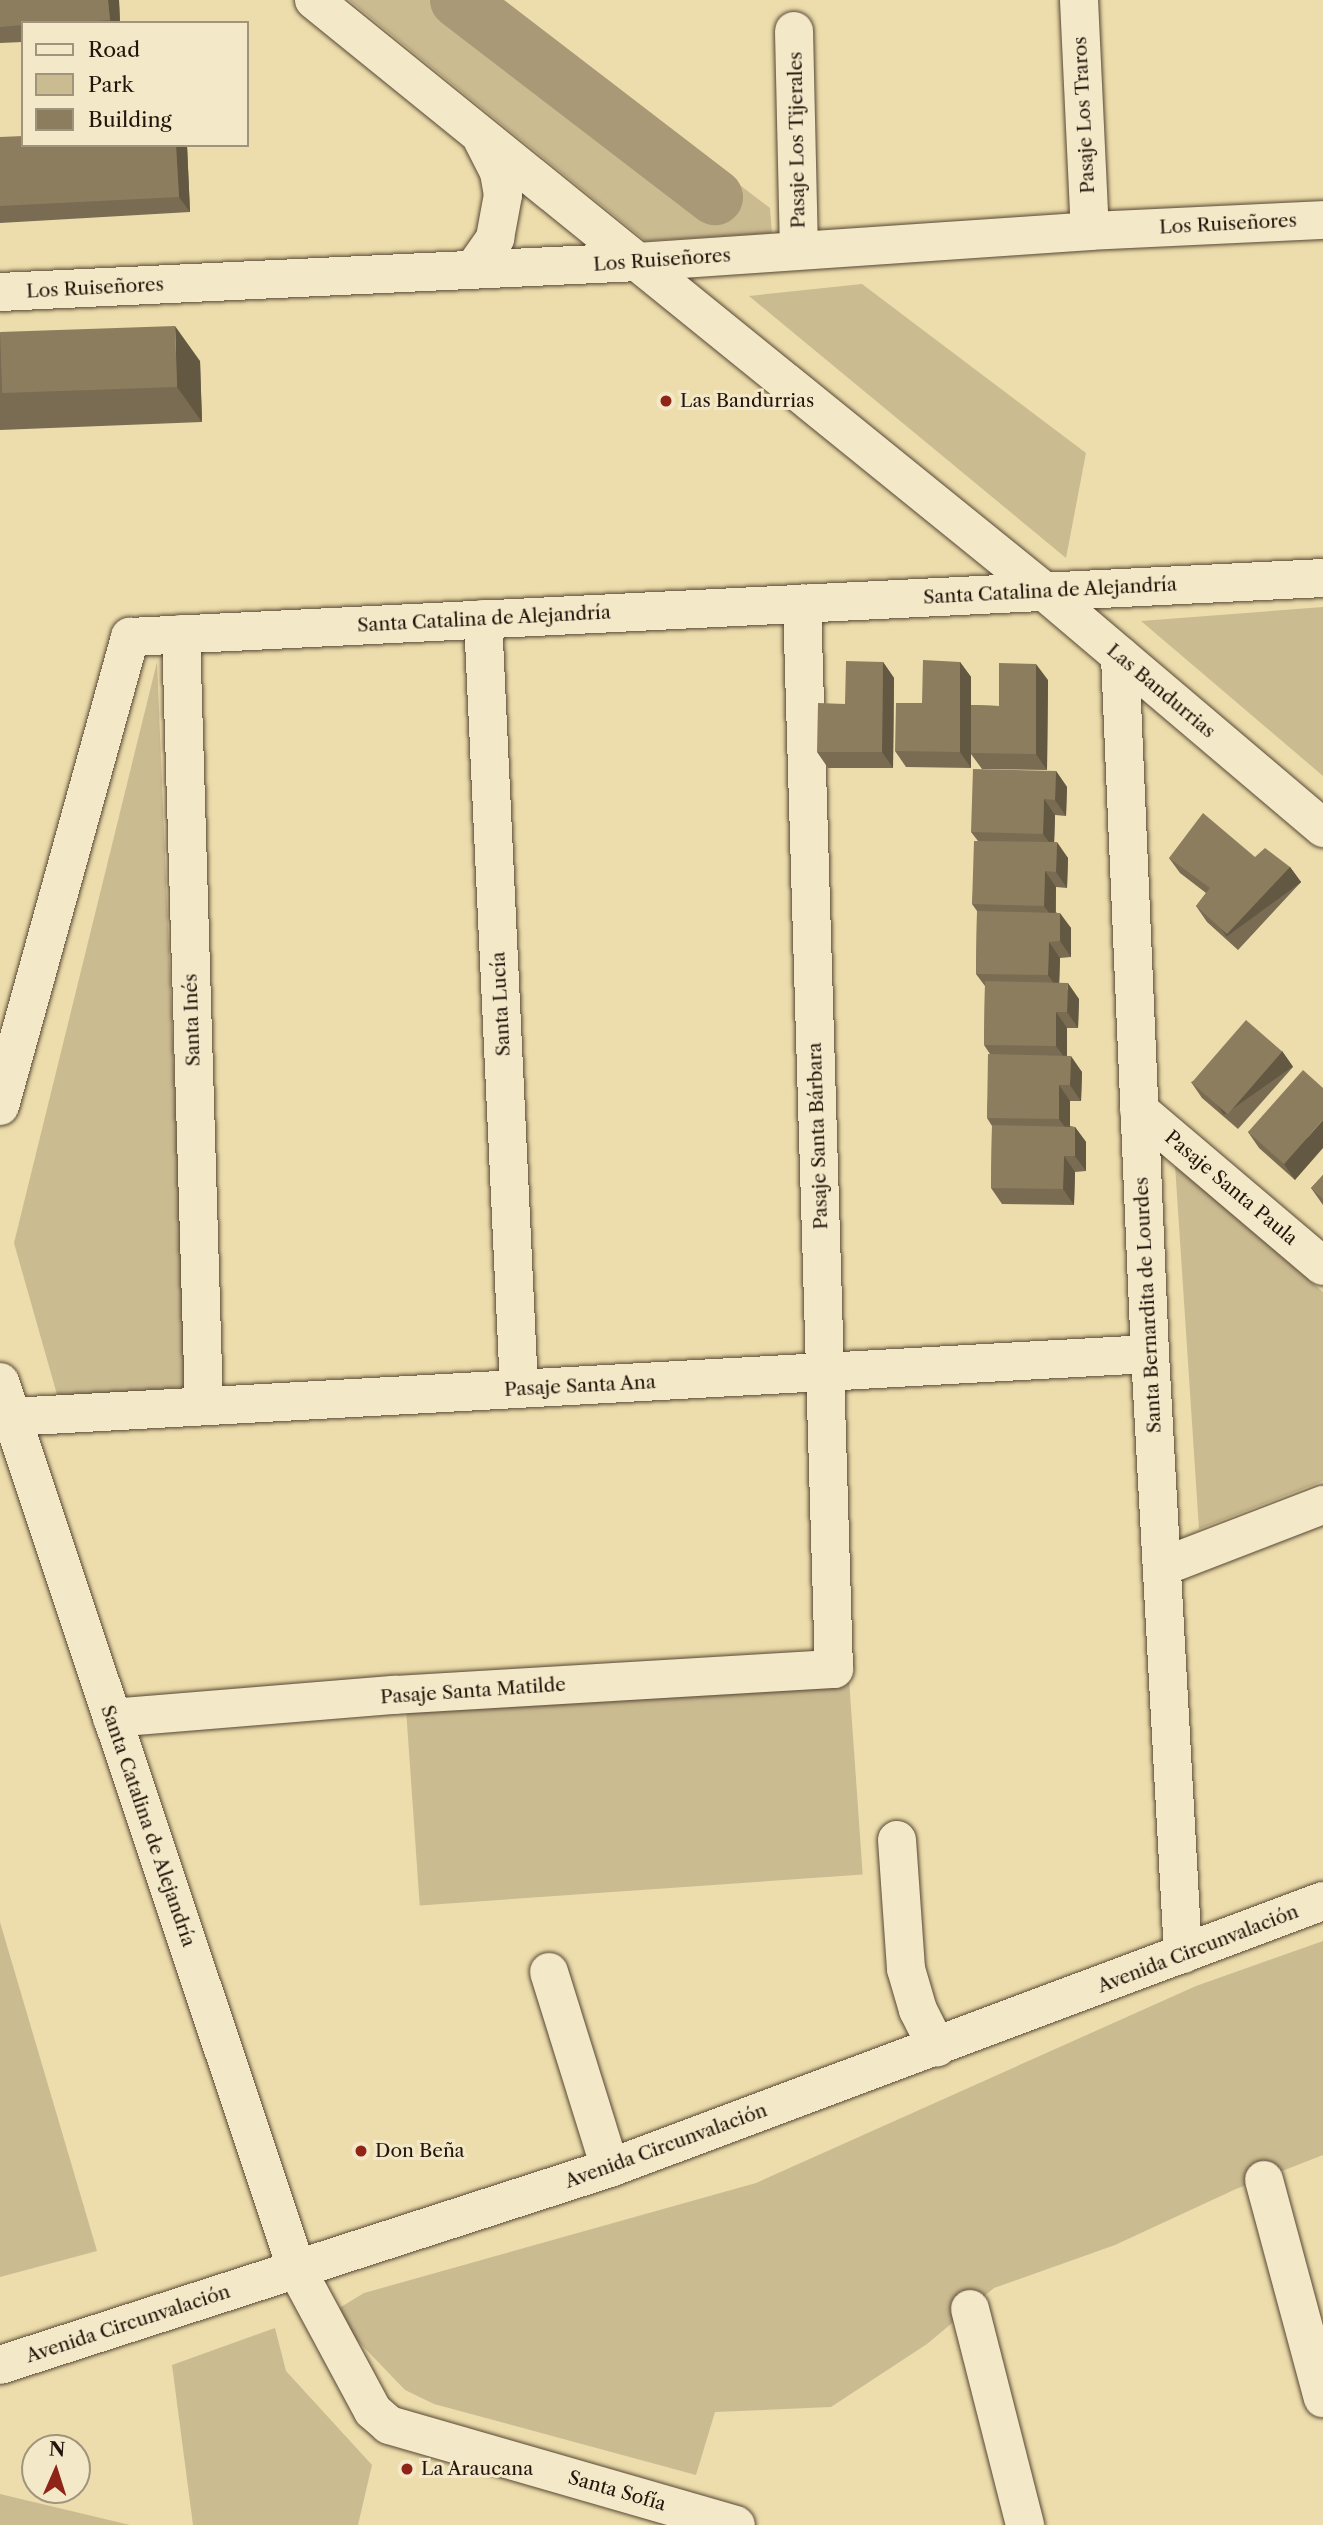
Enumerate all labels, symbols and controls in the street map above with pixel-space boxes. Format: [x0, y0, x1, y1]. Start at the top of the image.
legend [21, 21, 248, 147]
street label: Pasaje Los Traros [1068, 36, 1100, 194]
text: Road [88, 37, 140, 62]
street label: Pasaje Los Tijerales [784, 51, 810, 229]
text: Park [88, 72, 134, 97]
text: Building [88, 107, 172, 132]
street label: Los Ruiseñores [1159, 209, 1297, 239]
street label: Los Ruiseñores [593, 244, 731, 276]
street label: Los Ruiseñores [26, 273, 164, 303]
place label: Las Bandurrias [680, 390, 814, 412]
marker: Las Bandurrias [658, 393, 674, 409]
street label: Santa Catalina de Alejandría [922, 573, 1178, 609]
street label: Santa Catalina de Alejandría [356, 601, 612, 637]
street label: Las Bandurrias [1102, 639, 1220, 743]
street label: Santa Lucía [487, 951, 515, 1057]
street label: Santa Inés [179, 973, 205, 1067]
street label: Pasaje Santa Bárbara [803, 1042, 833, 1230]
street label: Pasaje Santa Paula [1160, 1126, 1302, 1250]
street label: Santa Bernardita de Lourdes [1130, 1176, 1166, 1434]
street label: Pasaje Santa Ana [503, 1371, 657, 1401]
street label: Pasaje Santa Matilde [379, 1673, 567, 1709]
street label: Santa Catalina de Alejandría [96, 1702, 200, 1950]
street label: Avenida Circunvalación [1094, 1900, 1302, 1998]
street label: Avenida Circunvalación [562, 2099, 770, 2193]
place label: Don Beña [375, 2140, 465, 2162]
marker: Don Beña [353, 2143, 369, 2159]
street label: Avenida Circunvalación [23, 2280, 233, 2368]
north arrow [21, 2434, 91, 2504]
text: N [48, 2438, 66, 2461]
place label: La Araucana [421, 2458, 534, 2480]
marker: La Araucana [399, 2461, 415, 2477]
street label: Santa Sofía [565, 2466, 669, 2516]

